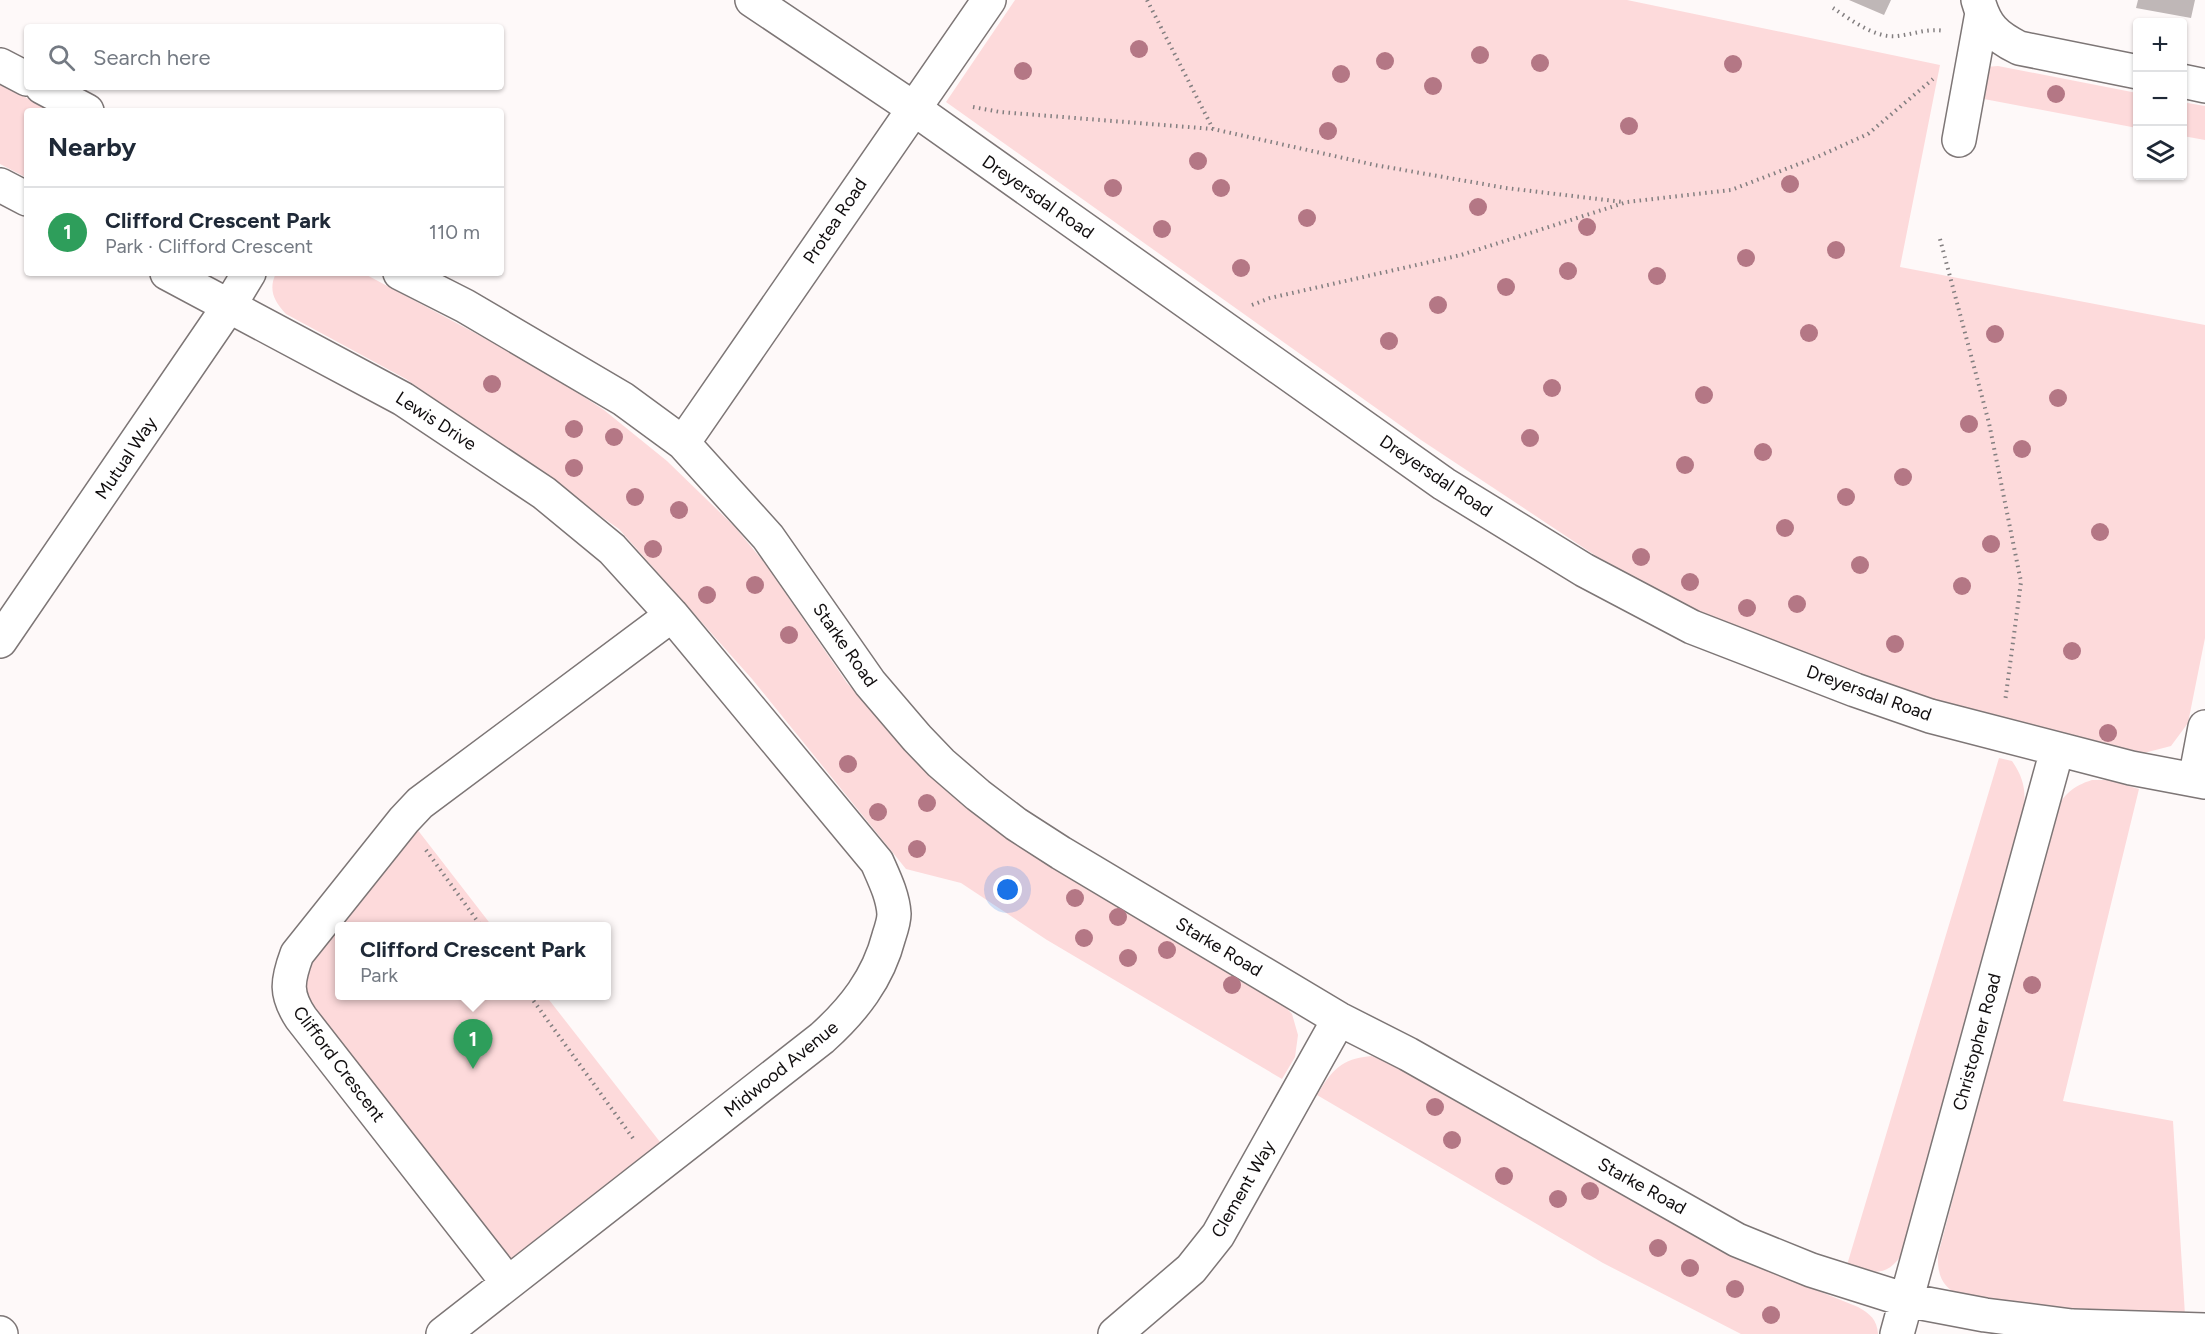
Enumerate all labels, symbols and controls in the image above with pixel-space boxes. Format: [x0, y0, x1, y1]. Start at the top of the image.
map controls [2133, 18, 2187, 180]
button: + [2133, 18, 2187, 72]
search box [24, 24, 504, 90]
icon: search [45, 41, 78, 74]
text: Search here [93, 44, 211, 71]
button: − [2133, 72, 2187, 126]
button: layers [2133, 126, 2187, 180]
text: Nearby [48, 131, 136, 163]
street label: Dreyersdal Road [978, 150, 1098, 244]
street label: Protea Road [798, 174, 872, 268]
text: Clifford Crescent Park [105, 207, 331, 234]
text: 1 [63, 220, 72, 244]
text: 110 m [429, 220, 480, 244]
text: Park · Clifford Crescent [105, 234, 313, 258]
street label: Lewis Drive [392, 387, 481, 455]
street label: Mutual Way [90, 412, 162, 503]
street label: Dreyersdal Road [1375, 430, 1497, 522]
street label: Starke Road [808, 599, 882, 691]
street label: Dreyersdal Road [1804, 660, 1934, 726]
your location [993, 875, 1022, 904]
street label: Starke Road [1172, 913, 1266, 981]
popup [335, 922, 611, 1000]
text: Clifford Crescent Park [360, 936, 586, 963]
text: Park [360, 963, 398, 987]
street label: Christopher Road [1948, 971, 2006, 1113]
street label: Clifford Crescent [288, 1002, 390, 1126]
street label: Midwood Avenue [719, 1016, 843, 1122]
pin: 1 [454, 1020, 492, 1069]
street label: Clement Way [1206, 1136, 1280, 1241]
street label: Starke Road [1594, 1153, 1690, 1219]

